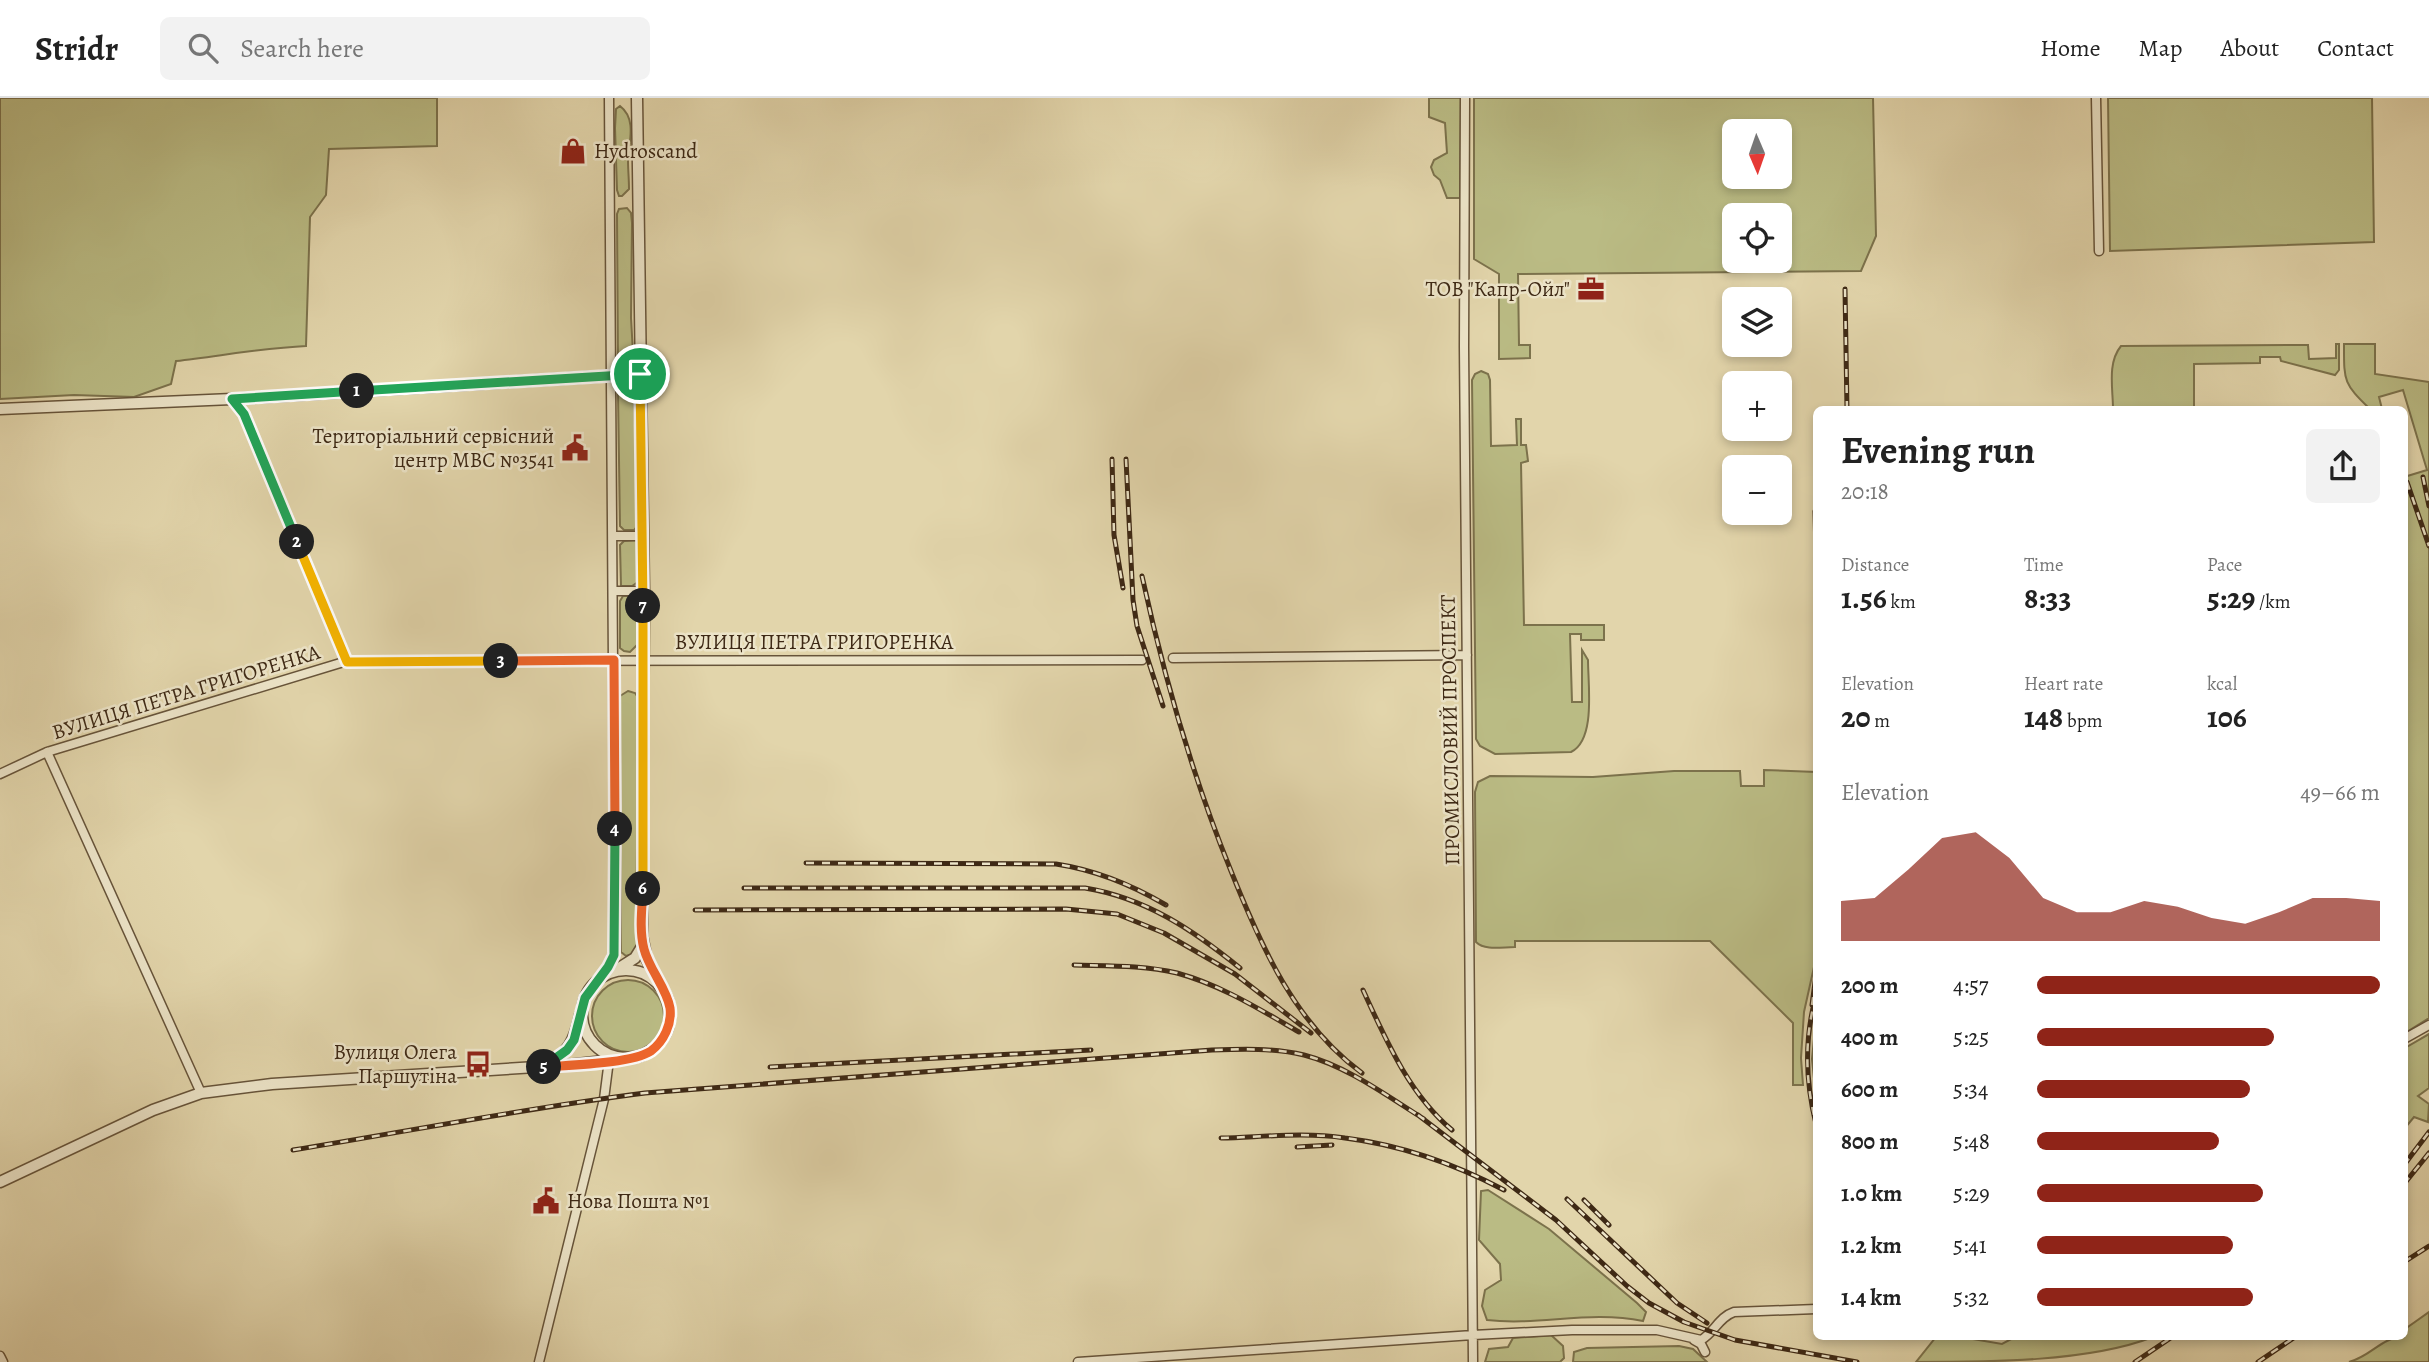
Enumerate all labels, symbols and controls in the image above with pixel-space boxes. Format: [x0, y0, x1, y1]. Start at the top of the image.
search box [160, 17, 650, 80]
text: Stridr [35, 26, 118, 71]
icon: search [184, 29, 222, 67]
text: Search here [240, 31, 364, 66]
text: Home [2040, 32, 2101, 64]
text: Map [2139, 32, 2183, 64]
text: About [2221, 32, 2279, 64]
text: Contact [2317, 32, 2394, 64]
north arrow [1722, 119, 1792, 189]
map controls [1722, 119, 1792, 525]
shop icon: Hydroscand [558, 136, 588, 166]
place label: Hydroscand [594, 137, 698, 165]
button: locate [1722, 203, 1792, 273]
office icon: ТОВ "Капр-Ойл" [1576, 274, 1606, 304]
place label: ТОВ "Капр-Ойл" [1425, 275, 1570, 303]
button: layers [1722, 287, 1792, 357]
pin [610, 344, 670, 404]
icon: arrive [621, 355, 659, 393]
button: + [1722, 371, 1792, 441]
pin: 1 [340, 374, 374, 408]
text: 1 [353, 377, 360, 403]
place label: Територіальний сервісний центр МВС №3541 [312, 422, 554, 474]
text: Evening run [1841, 424, 2035, 476]
button: share [2306, 429, 2380, 503]
public building icon: Територіальний сервісний центр МВС №3541 [560, 433, 590, 463]
button: − [1722, 455, 1792, 525]
text: 20:18 [1841, 476, 1889, 507]
pin: 2 [280, 524, 314, 560]
text: 2 [292, 528, 301, 554]
text: Distance [1841, 552, 1909, 578]
text: Time [2024, 552, 2063, 578]
text: Pace [2207, 552, 2242, 578]
text: 1.56 [1841, 578, 1887, 618]
text: 8:33 [2024, 578, 2071, 618]
text: 5:29 [2207, 578, 2255, 618]
pin: 7 [626, 588, 660, 624]
text: km [1887, 589, 1916, 615]
text: /km [2255, 589, 2291, 615]
text: 7 [638, 592, 647, 618]
street label: ПРОМИСЛОВИЙ ПРОСПЕКТ [1434, 594, 1466, 866]
street label: ВУЛИЦЯ ПЕТРА ГРИГОРЕНКА [675, 628, 954, 656]
street label: ВУЛИЦЯ ПЕТРА ГРИГОРЕНКА [49, 638, 324, 746]
pin: 3 [484, 644, 518, 678]
text: 3 [496, 647, 505, 673]
text: Elevation [1841, 671, 1914, 697]
text: Heart rate [2024, 671, 2103, 697]
text: kcal [2207, 671, 2237, 697]
text: 20 [1841, 697, 1871, 737]
text: 148 [2024, 697, 2063, 737]
text: 106 [2207, 697, 2247, 737]
text: m [1871, 708, 1890, 734]
text: bpm [2063, 708, 2103, 734]
text: Elevation [1841, 777, 1929, 808]
text: 49–66 m [2300, 777, 2380, 808]
pin: 4 [598, 812, 632, 846]
text: 4 [610, 815, 619, 841]
pin: 6 [626, 872, 660, 906]
text: 6 [638, 875, 647, 901]
text: 200 m [1841, 970, 1899, 1001]
text: 4:57 [1953, 970, 1988, 1001]
text: 400 m [1841, 1022, 1898, 1053]
text: 5:25 [1953, 1022, 1989, 1053]
place label: Вулиця Олега Паршутіна [333, 1038, 457, 1090]
bus stop icon: Вулиця Олега Паршутіна [463, 1049, 493, 1079]
pin: 5 [526, 1049, 562, 1084]
text: 5 [539, 1053, 548, 1079]
text: 600 m [1841, 1074, 1898, 1105]
text: 5:34 [1953, 1074, 1988, 1105]
text: 800 m [1841, 1126, 1898, 1157]
text: 5:48 [1953, 1126, 1990, 1157]
text: 1.0 km [1841, 1178, 1902, 1209]
text: 5:29 [1953, 1178, 1990, 1209]
public building icon: Нова Пошта №1 [531, 1186, 561, 1216]
place label: Нова Пошта №1 [567, 1187, 710, 1215]
text: 1.2 km [1841, 1230, 1902, 1261]
text: 5:41 [1953, 1230, 1987, 1261]
text: 1.4 km [1841, 1282, 1902, 1313]
text: 5:32 [1953, 1282, 1989, 1313]

